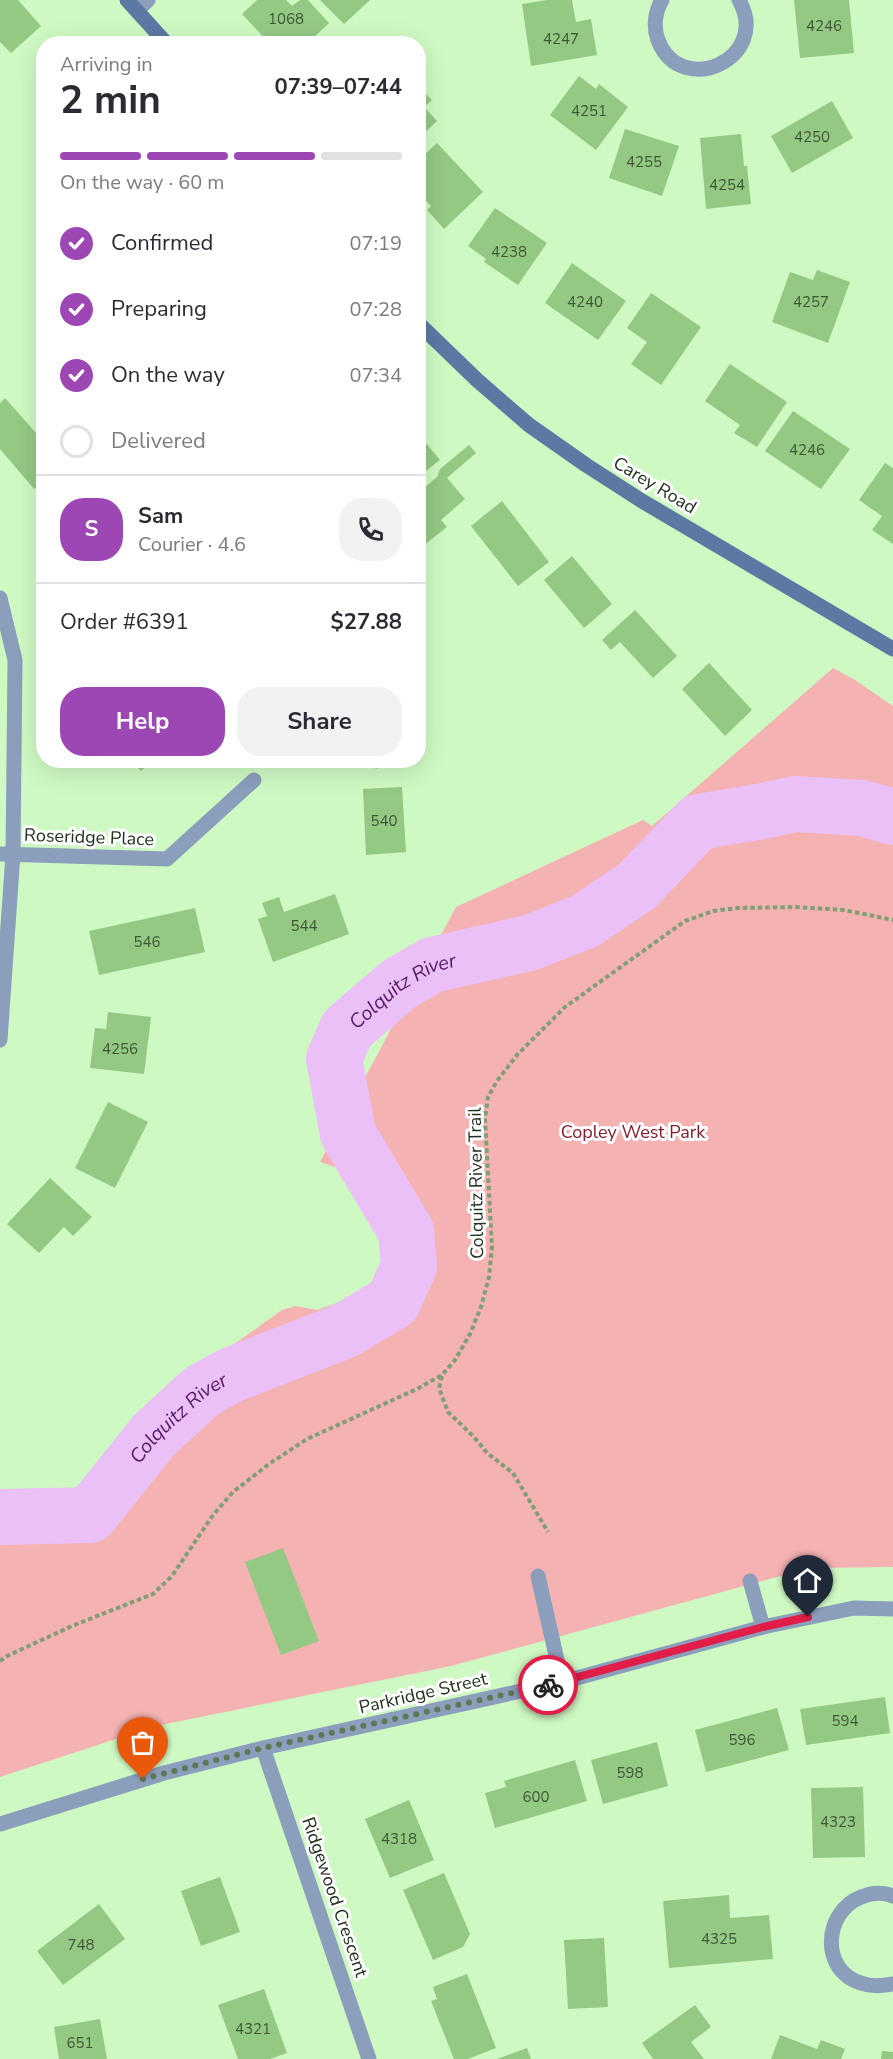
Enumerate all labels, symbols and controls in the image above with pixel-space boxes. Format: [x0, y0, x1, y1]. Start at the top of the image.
house number: 1068 [268, 9, 304, 29]
house number: 4246 [806, 16, 842, 36]
house number: 4247 [543, 29, 579, 49]
text: Arriving in [60, 51, 153, 78]
text: 07:39–07:44 [274, 72, 402, 102]
text: 2 min [60, 74, 161, 127]
house number: 4251 [571, 101, 607, 121]
house number: 4250 [794, 127, 830, 147]
house number: 4255 [626, 152, 662, 172]
text: On the way · 60 m [60, 169, 224, 196]
house number: 4254 [709, 175, 745, 195]
icon: check [60, 227, 93, 260]
text: Confirmed [111, 228, 213, 258]
text: 07:19 [349, 230, 402, 257]
house number: 4238 [491, 242, 527, 262]
house number: 4240 [567, 292, 603, 312]
house number: 4257 [793, 292, 829, 312]
icon: check [60, 293, 93, 326]
text: Preparing [111, 294, 207, 324]
text: 07:28 [349, 296, 402, 323]
icon: check [60, 359, 93, 392]
text: On the way [111, 360, 225, 390]
text: 07:34 [349, 362, 402, 389]
text: Delivered [111, 426, 206, 456]
house number: 4246 [789, 440, 825, 460]
street label: Carey Road [609, 451, 701, 519]
button: phone [339, 498, 402, 561]
text: Sam [138, 501, 183, 531]
text: S [85, 514, 98, 544]
text: Courier · 4.6 [138, 531, 246, 558]
text: Order #6391 [60, 607, 189, 637]
text: $27.88 [331, 607, 402, 637]
button: Help [60, 687, 225, 756]
button: Share [237, 687, 402, 756]
house number: 540 [370, 811, 398, 831]
street label: Roseridge Place [24, 823, 154, 851]
house number: 544 [290, 916, 318, 936]
house number: 546 [133, 932, 161, 952]
water label: Colquitz River [343, 947, 459, 1036]
house number: 4256 [102, 1039, 138, 1059]
street label: Colquitz River Trail [463, 1106, 489, 1259]
park label: Copley West Park [561, 1120, 706, 1144]
water label: Colquitz River [123, 1366, 233, 1469]
pin [782, 1555, 833, 1617]
icon: home [791, 1564, 824, 1597]
courier [518, 1655, 578, 1715]
street label: Parkridge Street [357, 1666, 490, 1719]
icon: bike [532, 1669, 565, 1702]
house number: 594 [831, 1711, 859, 1731]
pin [117, 1717, 168, 1779]
icon: bag [126, 1726, 159, 1759]
house number: 596 [728, 1730, 756, 1750]
house number: 598 [616, 1763, 644, 1783]
house number: 600 [522, 1787, 550, 1807]
house number: 4323 [820, 1812, 856, 1832]
street label: Ridgewood Crescent [296, 1814, 374, 1981]
house number: 4318 [381, 1829, 417, 1849]
house number: 4325 [701, 1929, 737, 1949]
house number: 748 [67, 1935, 95, 1955]
house number: 4321 [235, 2019, 271, 2039]
house number: 651 [66, 2033, 94, 2053]

